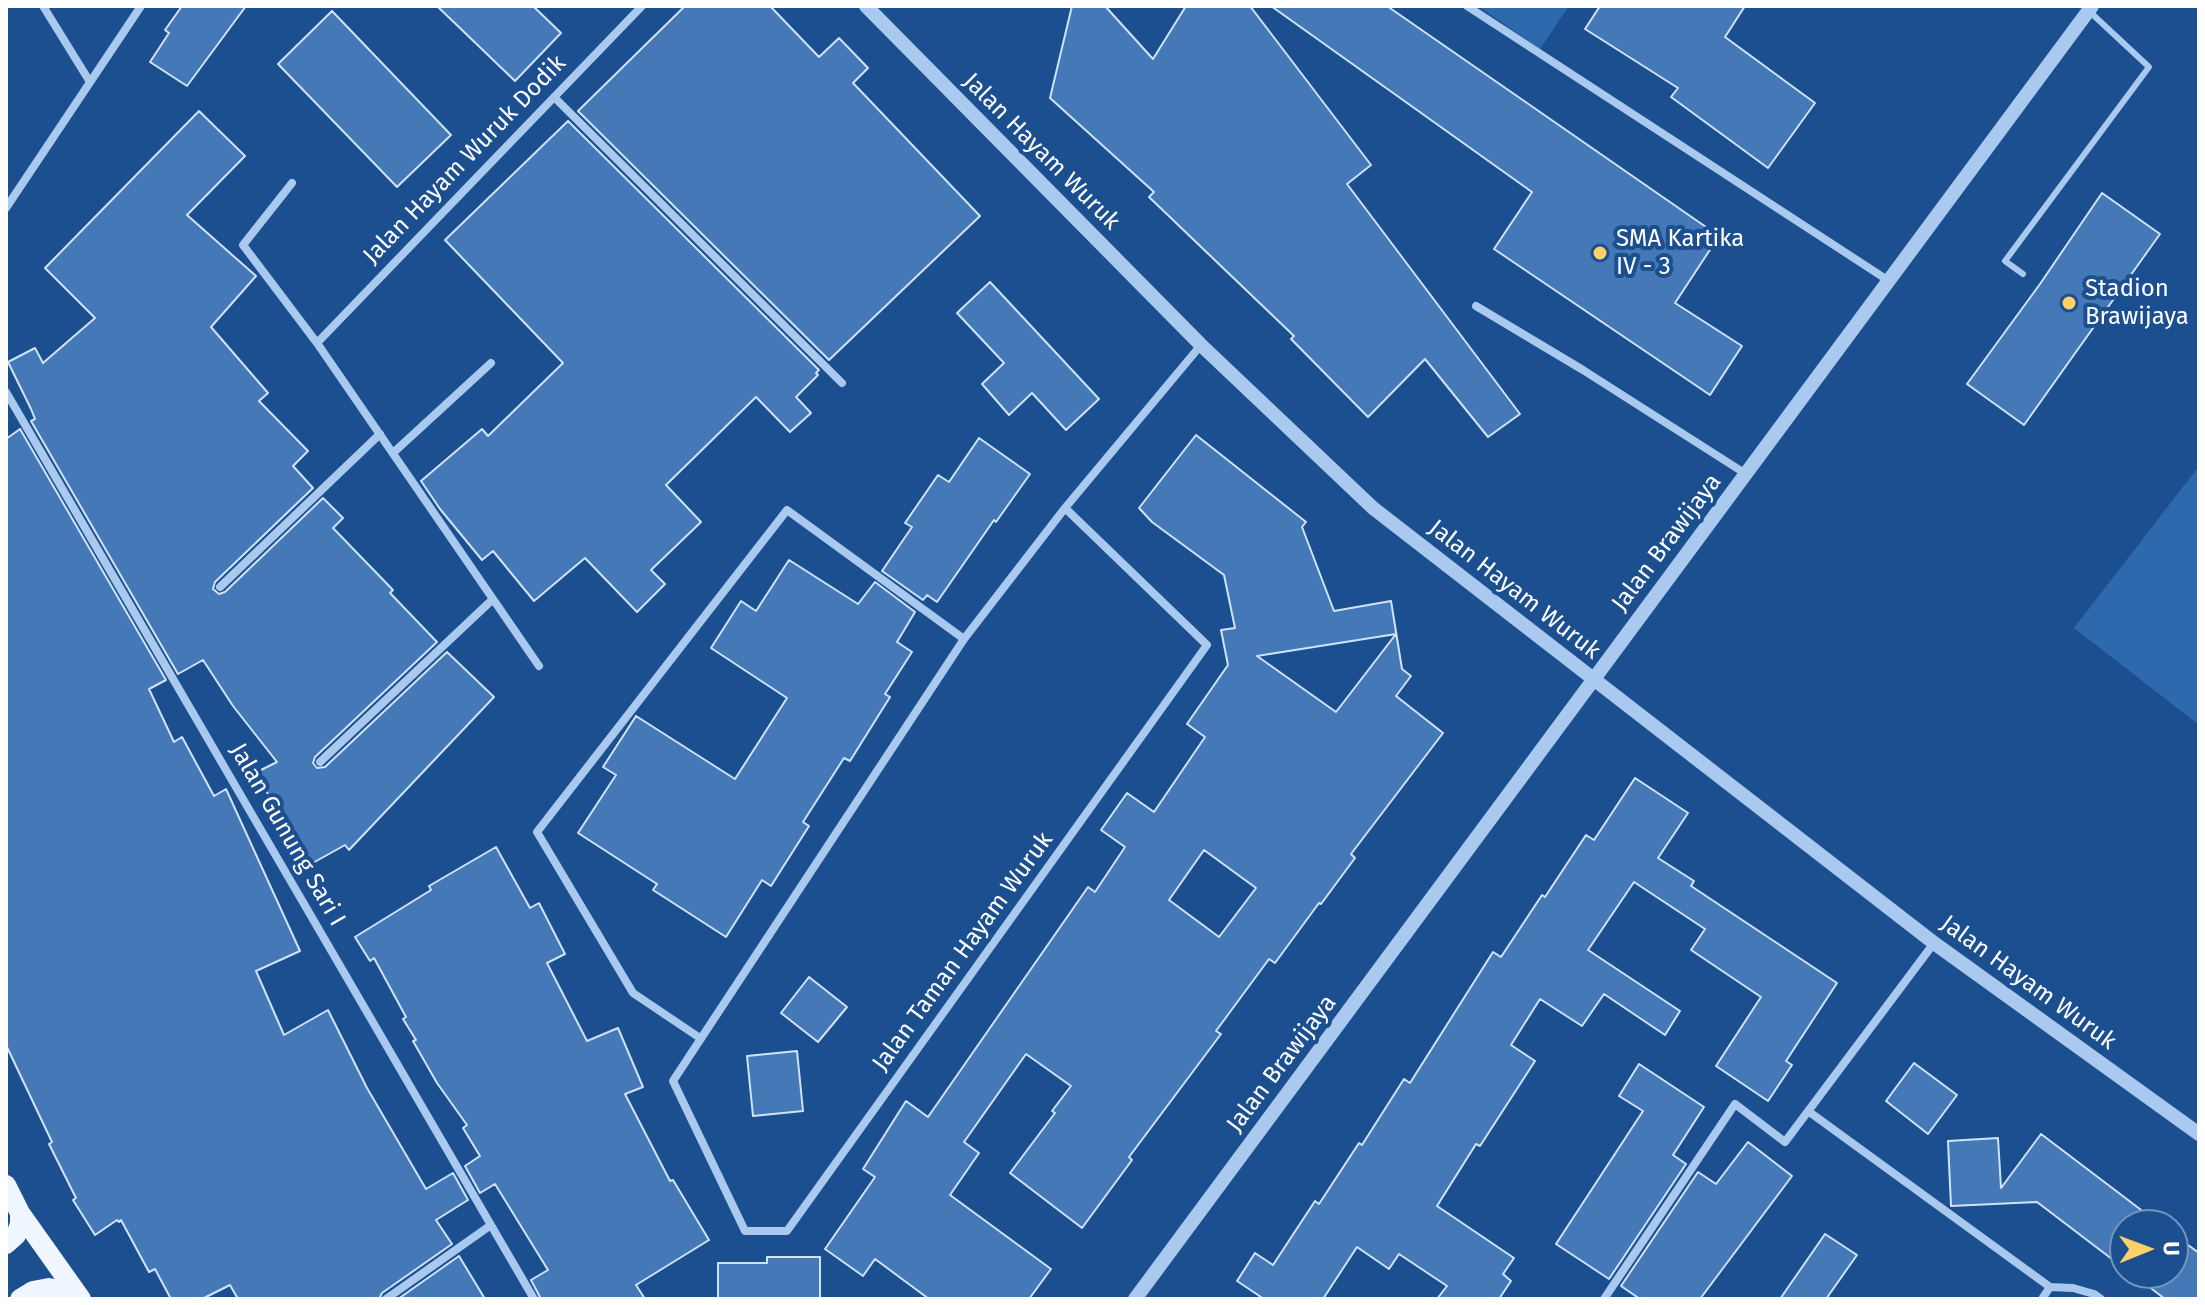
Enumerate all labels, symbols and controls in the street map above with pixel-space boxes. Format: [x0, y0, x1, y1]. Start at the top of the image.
street label: Jalan Hayam Wuruk Dodik [358, 50, 572, 270]
street label: Jalan Hayam Wuruk [957, 68, 1125, 236]
place label: SMA Kartika IV - 3 [1616, 225, 1744, 281]
marker: SMA Kartika IV - 3 [1591, 244, 1609, 262]
place label: Stadion Brawijaya [2085, 275, 2189, 331]
marker: Stadion Brawijaya [2060, 294, 2078, 312]
street label: Jalan Brawijaya [1606, 469, 1728, 617]
street label: Jalan Hayam Wuruk [1422, 514, 1606, 666]
street label: Jalan Gunung Sari I [223, 739, 351, 931]
street label: Jalan Taman Hayam Wuruk [867, 827, 1059, 1077]
street label: Jalan Hayam Wuruk [1935, 910, 2121, 1056]
street label: Jalan Brawijaya [1221, 990, 1343, 1138]
north arrow [2109, 1209, 2189, 1289]
text: U [2158, 1241, 2185, 1256]

